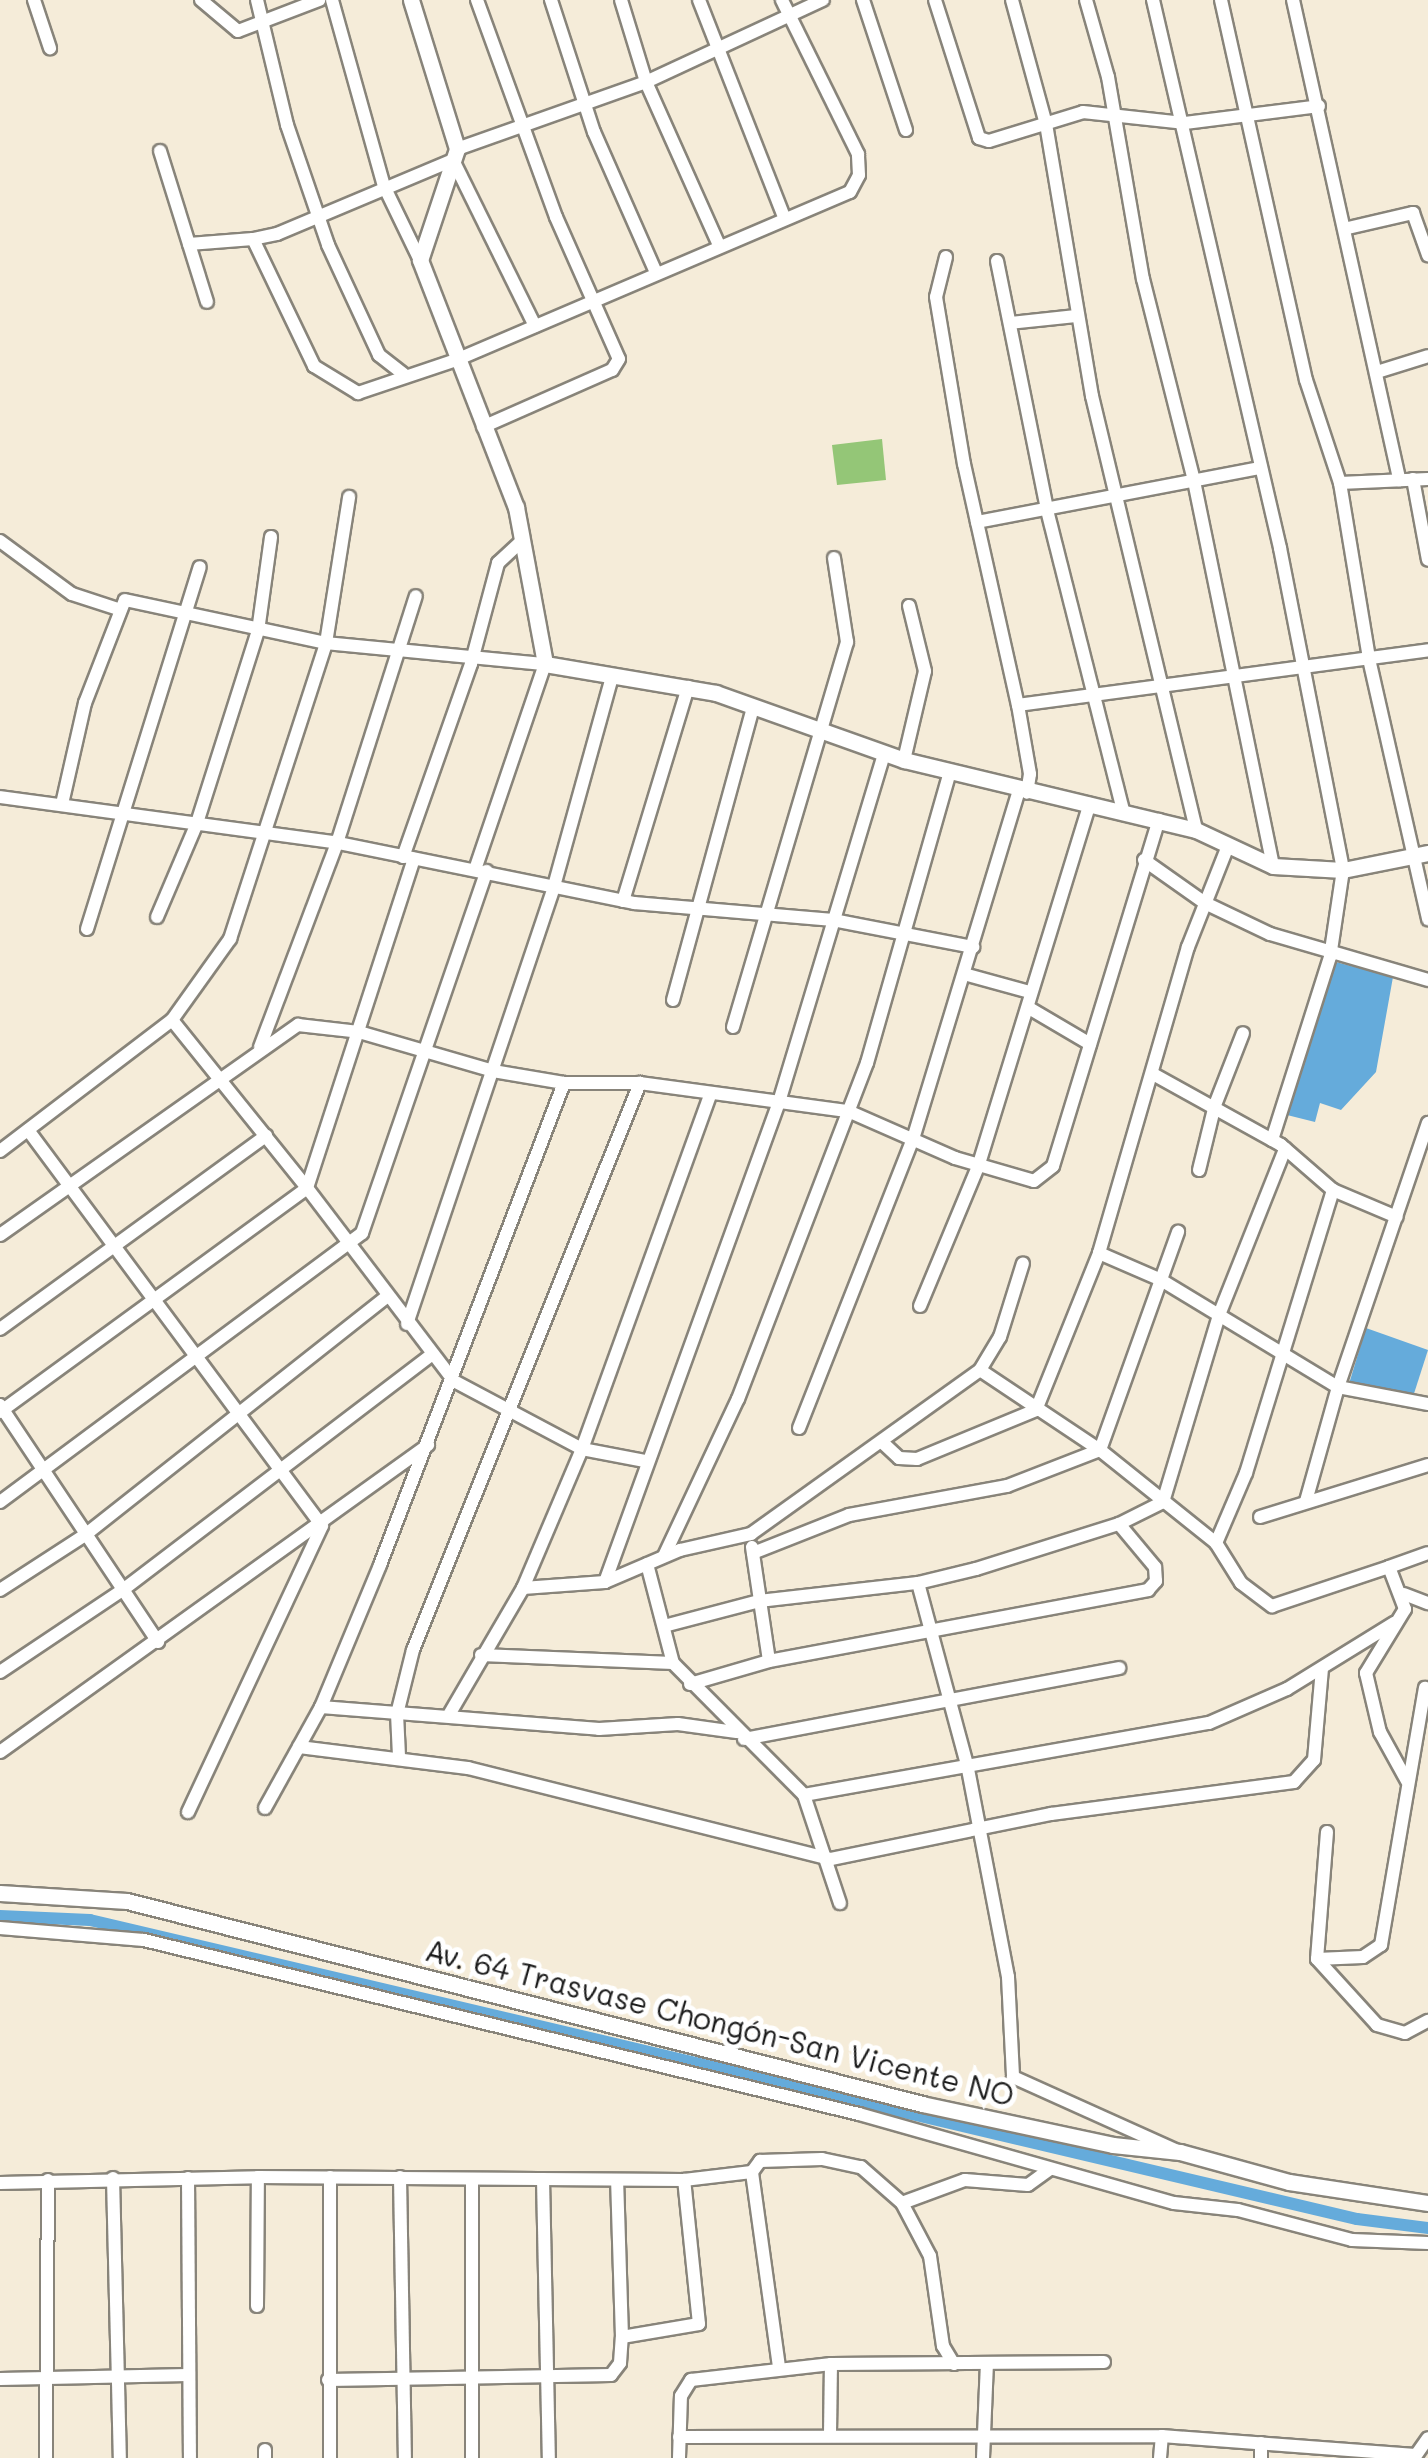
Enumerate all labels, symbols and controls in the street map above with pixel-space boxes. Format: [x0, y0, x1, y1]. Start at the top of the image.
street label: Av. 64 Trasvase Chongón-San Vicente NO [422, 1931, 1018, 2113]

